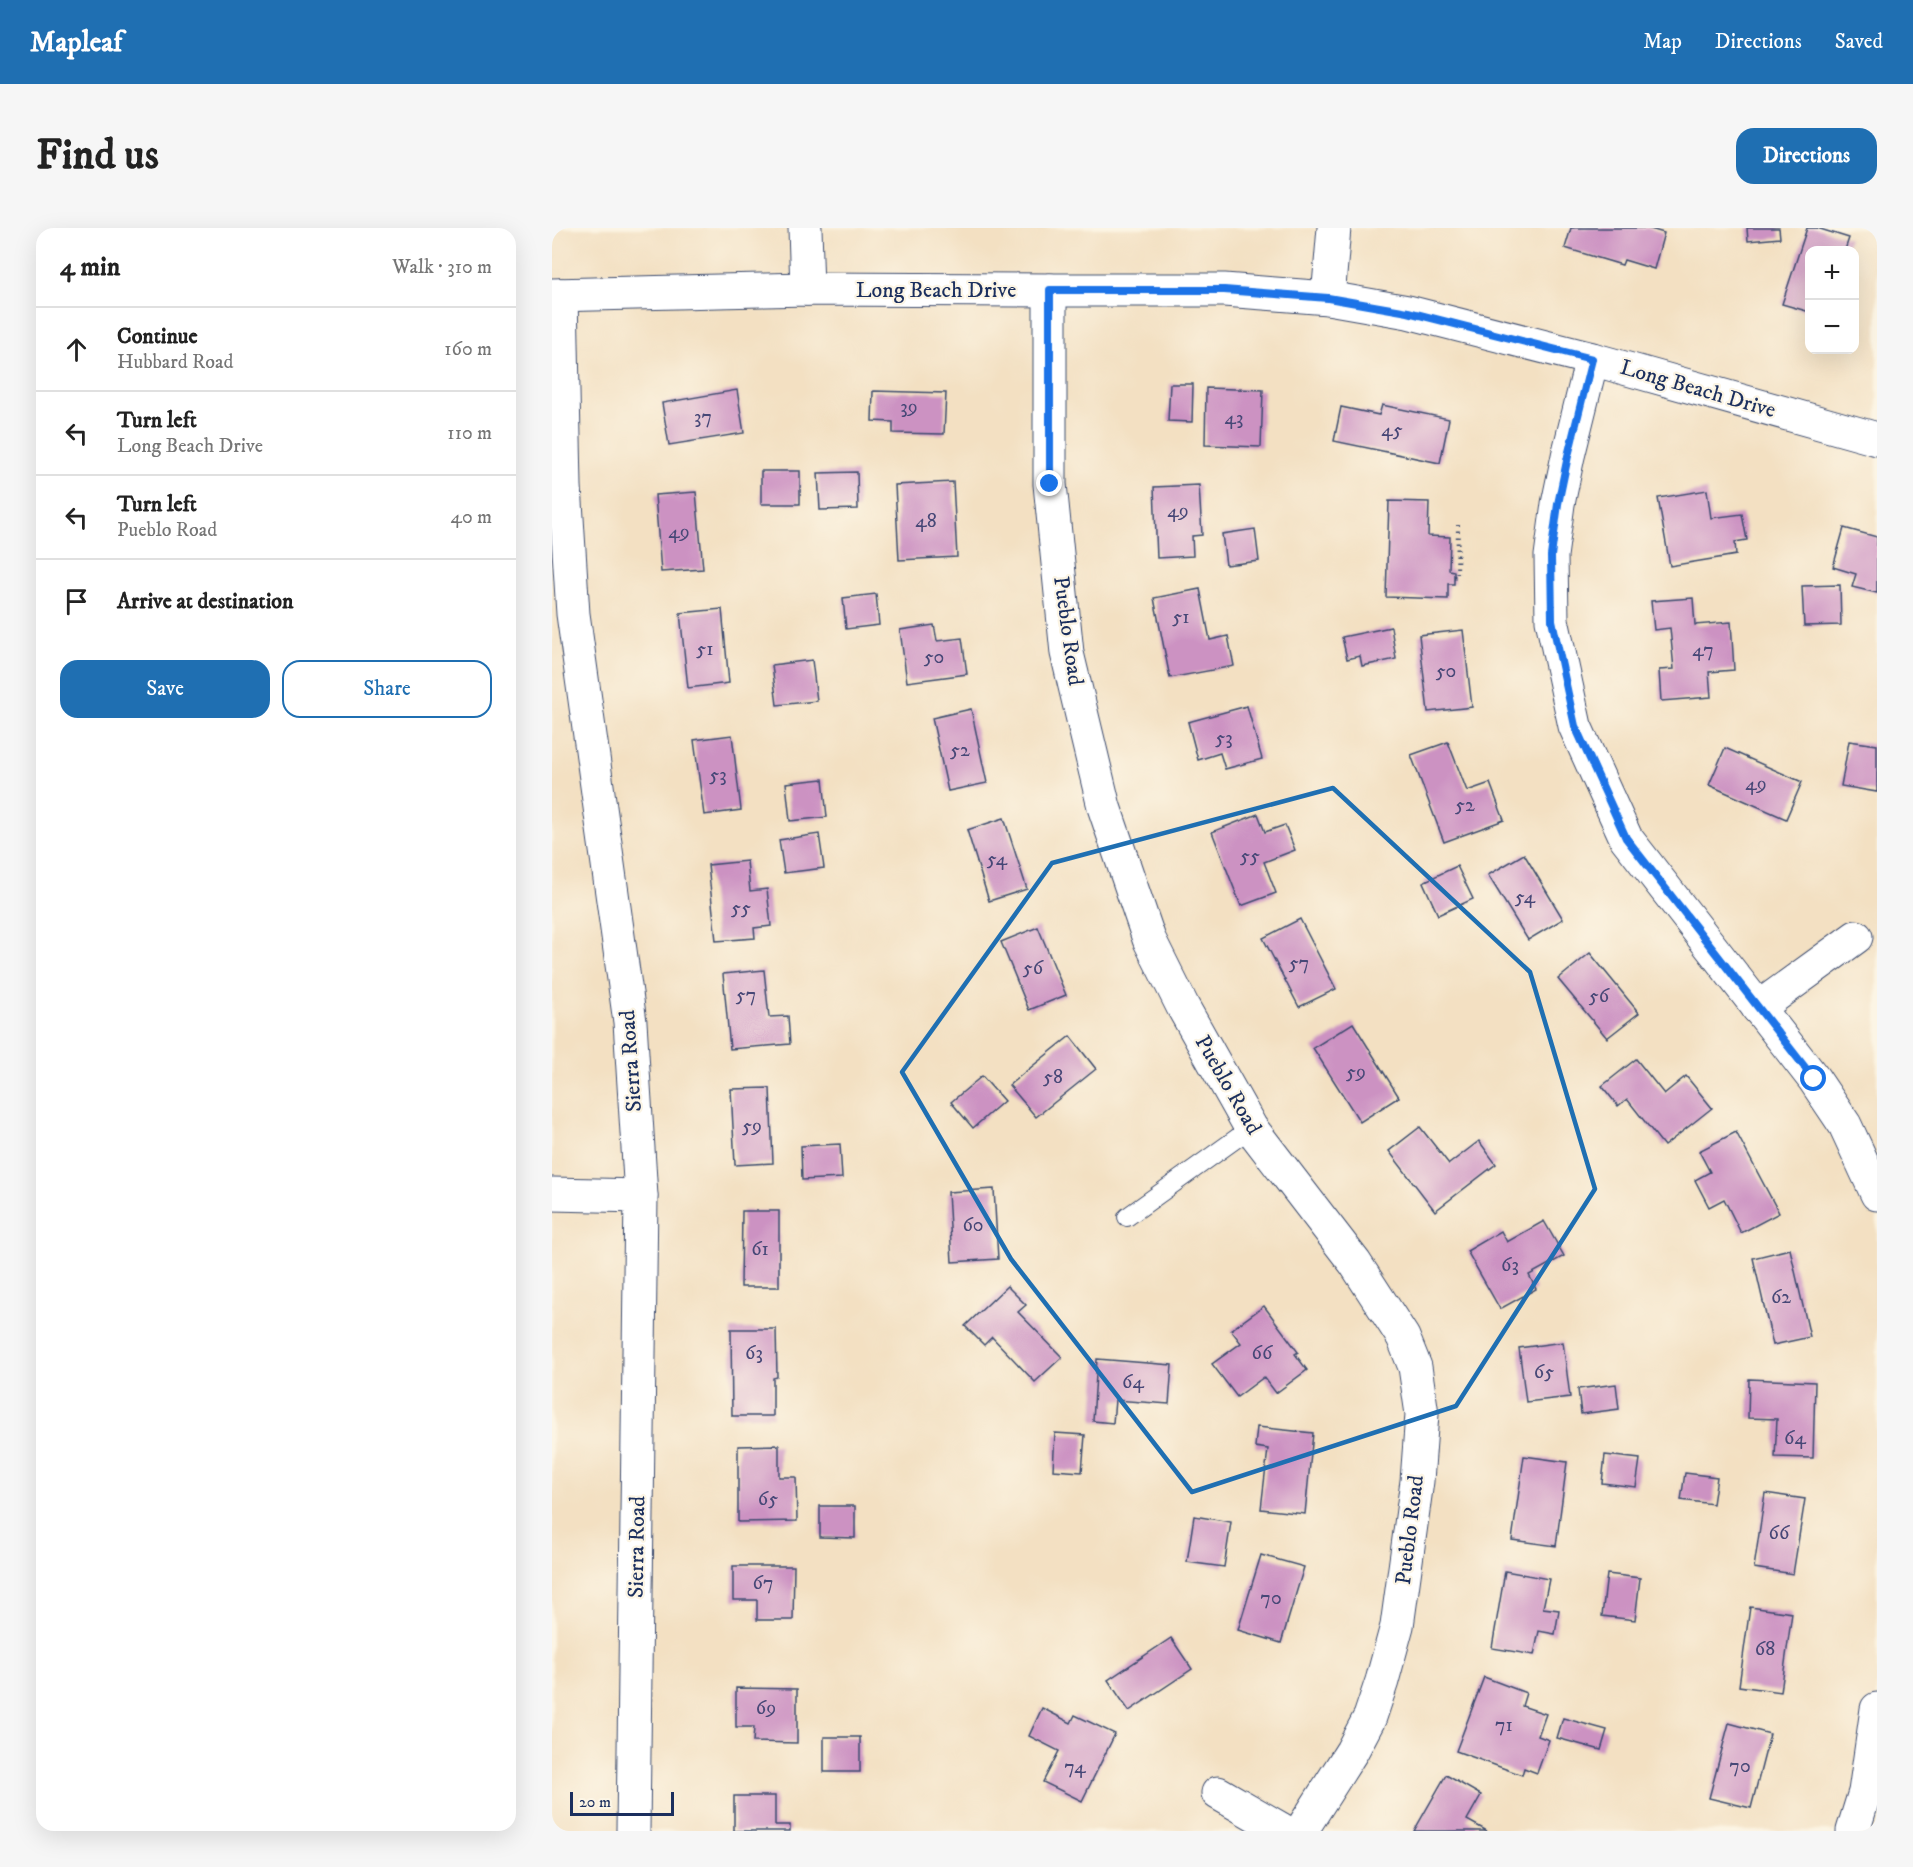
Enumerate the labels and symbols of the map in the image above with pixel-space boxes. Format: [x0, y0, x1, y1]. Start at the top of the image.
street label: Long Beach Drive [856, 277, 1016, 304]
street label: Long Beach Drive [1617, 354, 1779, 424]
house number: 39 [900, 395, 918, 420]
house number: 37 [694, 405, 712, 430]
house number: 43 [1225, 406, 1243, 431]
house number: 45 [1381, 418, 1403, 443]
route end [1036, 470, 1062, 496]
house number: 49 [1167, 499, 1189, 524]
house number: 48 [915, 509, 937, 534]
house number: 49 [668, 520, 690, 545]
street label: Pueblo Road [1047, 575, 1089, 687]
house number: 51 [1172, 605, 1190, 630]
house number: 51 [696, 637, 714, 662]
house number: 47 [1692, 638, 1714, 663]
house number: 50 [924, 645, 944, 670]
house number: 50 [1436, 659, 1456, 684]
house number: 53 [1215, 726, 1233, 751]
house number: 52 [950, 738, 970, 763]
house number: 53 [709, 763, 727, 788]
house number: 49 [1745, 772, 1767, 797]
house number: 52 [1455, 793, 1475, 818]
house number: 55 [1240, 844, 1260, 869]
house number: 54 [987, 847, 1008, 872]
house number: 54 [1515, 885, 1536, 910]
house number: 55 [731, 896, 751, 921]
house number: 57 [1289, 951, 1309, 976]
house number: 56 [1023, 956, 1044, 981]
house number: 57 [736, 983, 756, 1008]
house number: 56 [1589, 984, 1610, 1009]
street label: Sierra Road [614, 1009, 648, 1113]
street label: Pueblo Road [1189, 1031, 1267, 1139]
house number: 59 [1346, 1060, 1366, 1085]
house number: 58 [1043, 1065, 1063, 1090]
route start [1800, 1065, 1826, 1091]
house number: 59 [742, 1114, 762, 1139]
house number: 60 [962, 1213, 984, 1238]
house number: 61 [751, 1237, 769, 1262]
house number: 63 [1501, 1253, 1519, 1278]
house number: 62 [1771, 1285, 1791, 1310]
house number: 63 [745, 1341, 763, 1366]
house number: 66 [1252, 1341, 1273, 1366]
house number: 65 [1534, 1360, 1554, 1385]
house number: 64 [1122, 1370, 1144, 1395]
house number: 64 [1784, 1426, 1806, 1451]
street label: Pueblo Road [1390, 1474, 1430, 1586]
house number: 65 [758, 1487, 778, 1512]
street label: Sierra Road [623, 1496, 651, 1598]
house number: 66 [1769, 1521, 1790, 1546]
house number: 67 [753, 1571, 773, 1596]
house number: 70 [1260, 1586, 1282, 1611]
house number: 68 [1755, 1637, 1775, 1662]
house number: 69 [756, 1696, 776, 1721]
house number: 71 [1495, 1713, 1513, 1738]
house number: 70 [1729, 1754, 1751, 1779]
house number: 74 [1064, 1755, 1086, 1780]
scale bar [570, 1789, 674, 1816]

